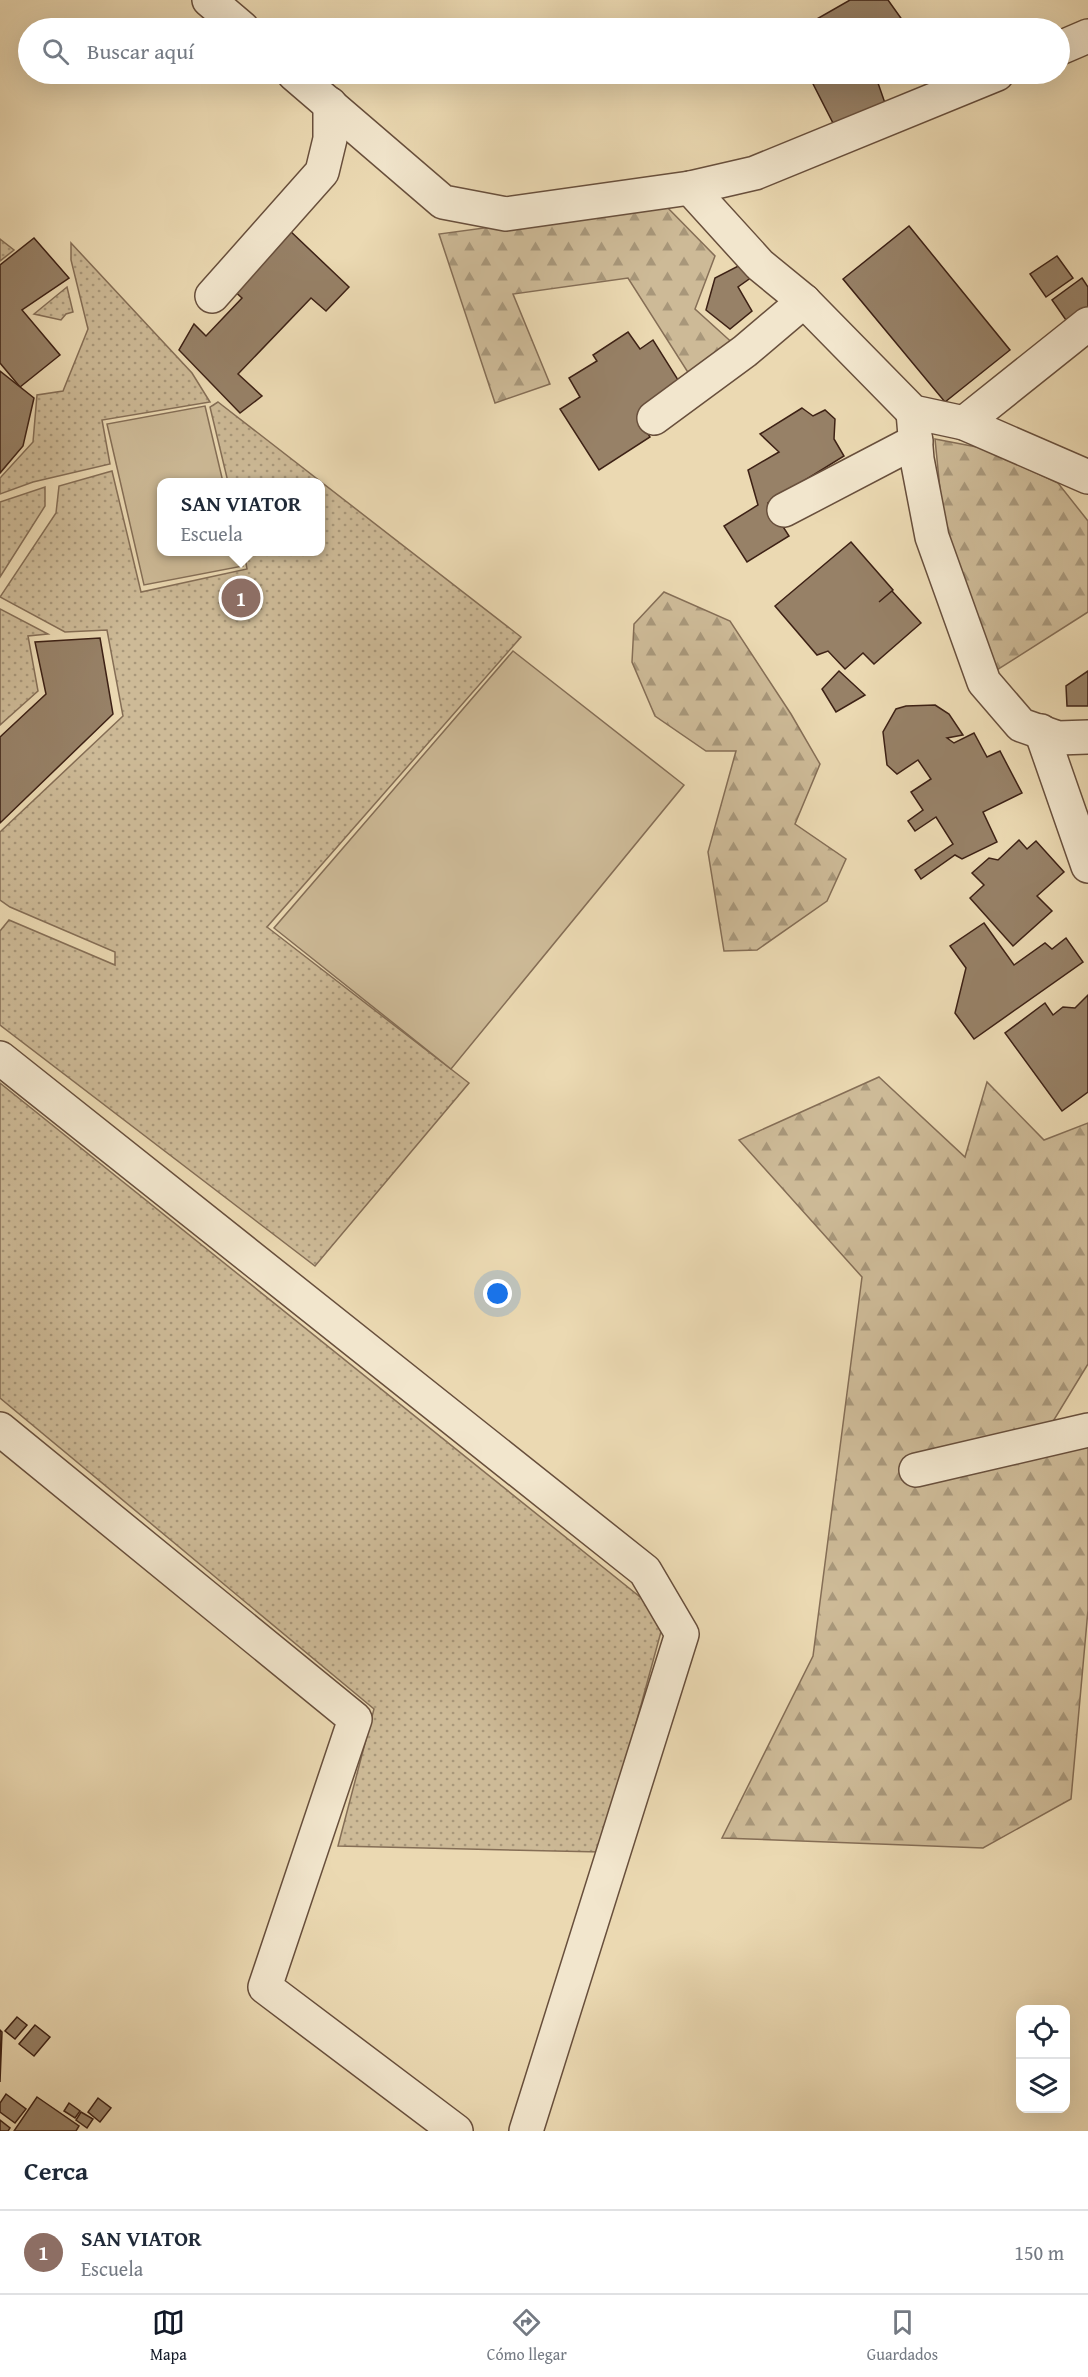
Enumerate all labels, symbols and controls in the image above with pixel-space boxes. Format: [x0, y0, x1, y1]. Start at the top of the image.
search box [18, 18, 1070, 84]
icon: search [39, 35, 72, 68]
text: Buscar aquí [87, 35, 194, 67]
popup [157, 478, 325, 556]
text: SAN VIATOR [181, 487, 301, 519]
text: Escuela [181, 519, 243, 548]
pin: 1 [222, 576, 260, 620]
your location [483, 1279, 512, 1308]
map controls [1016, 2005, 1070, 2113]
button: locate [1016, 2005, 1070, 2059]
button: layers [1016, 2059, 1070, 2113]
text: Cerca [24, 2151, 88, 2190]
text: SAN VIATOR [81, 2222, 202, 2254]
text: 1 [38, 2238, 49, 2267]
text: 150 m [1014, 2238, 1064, 2267]
text: Escuela [81, 2254, 143, 2283]
tab: Mapa [150, 2306, 187, 2366]
tab: Cómo llegar [487, 2306, 567, 2366]
tab: Guardados [867, 2306, 938, 2366]

